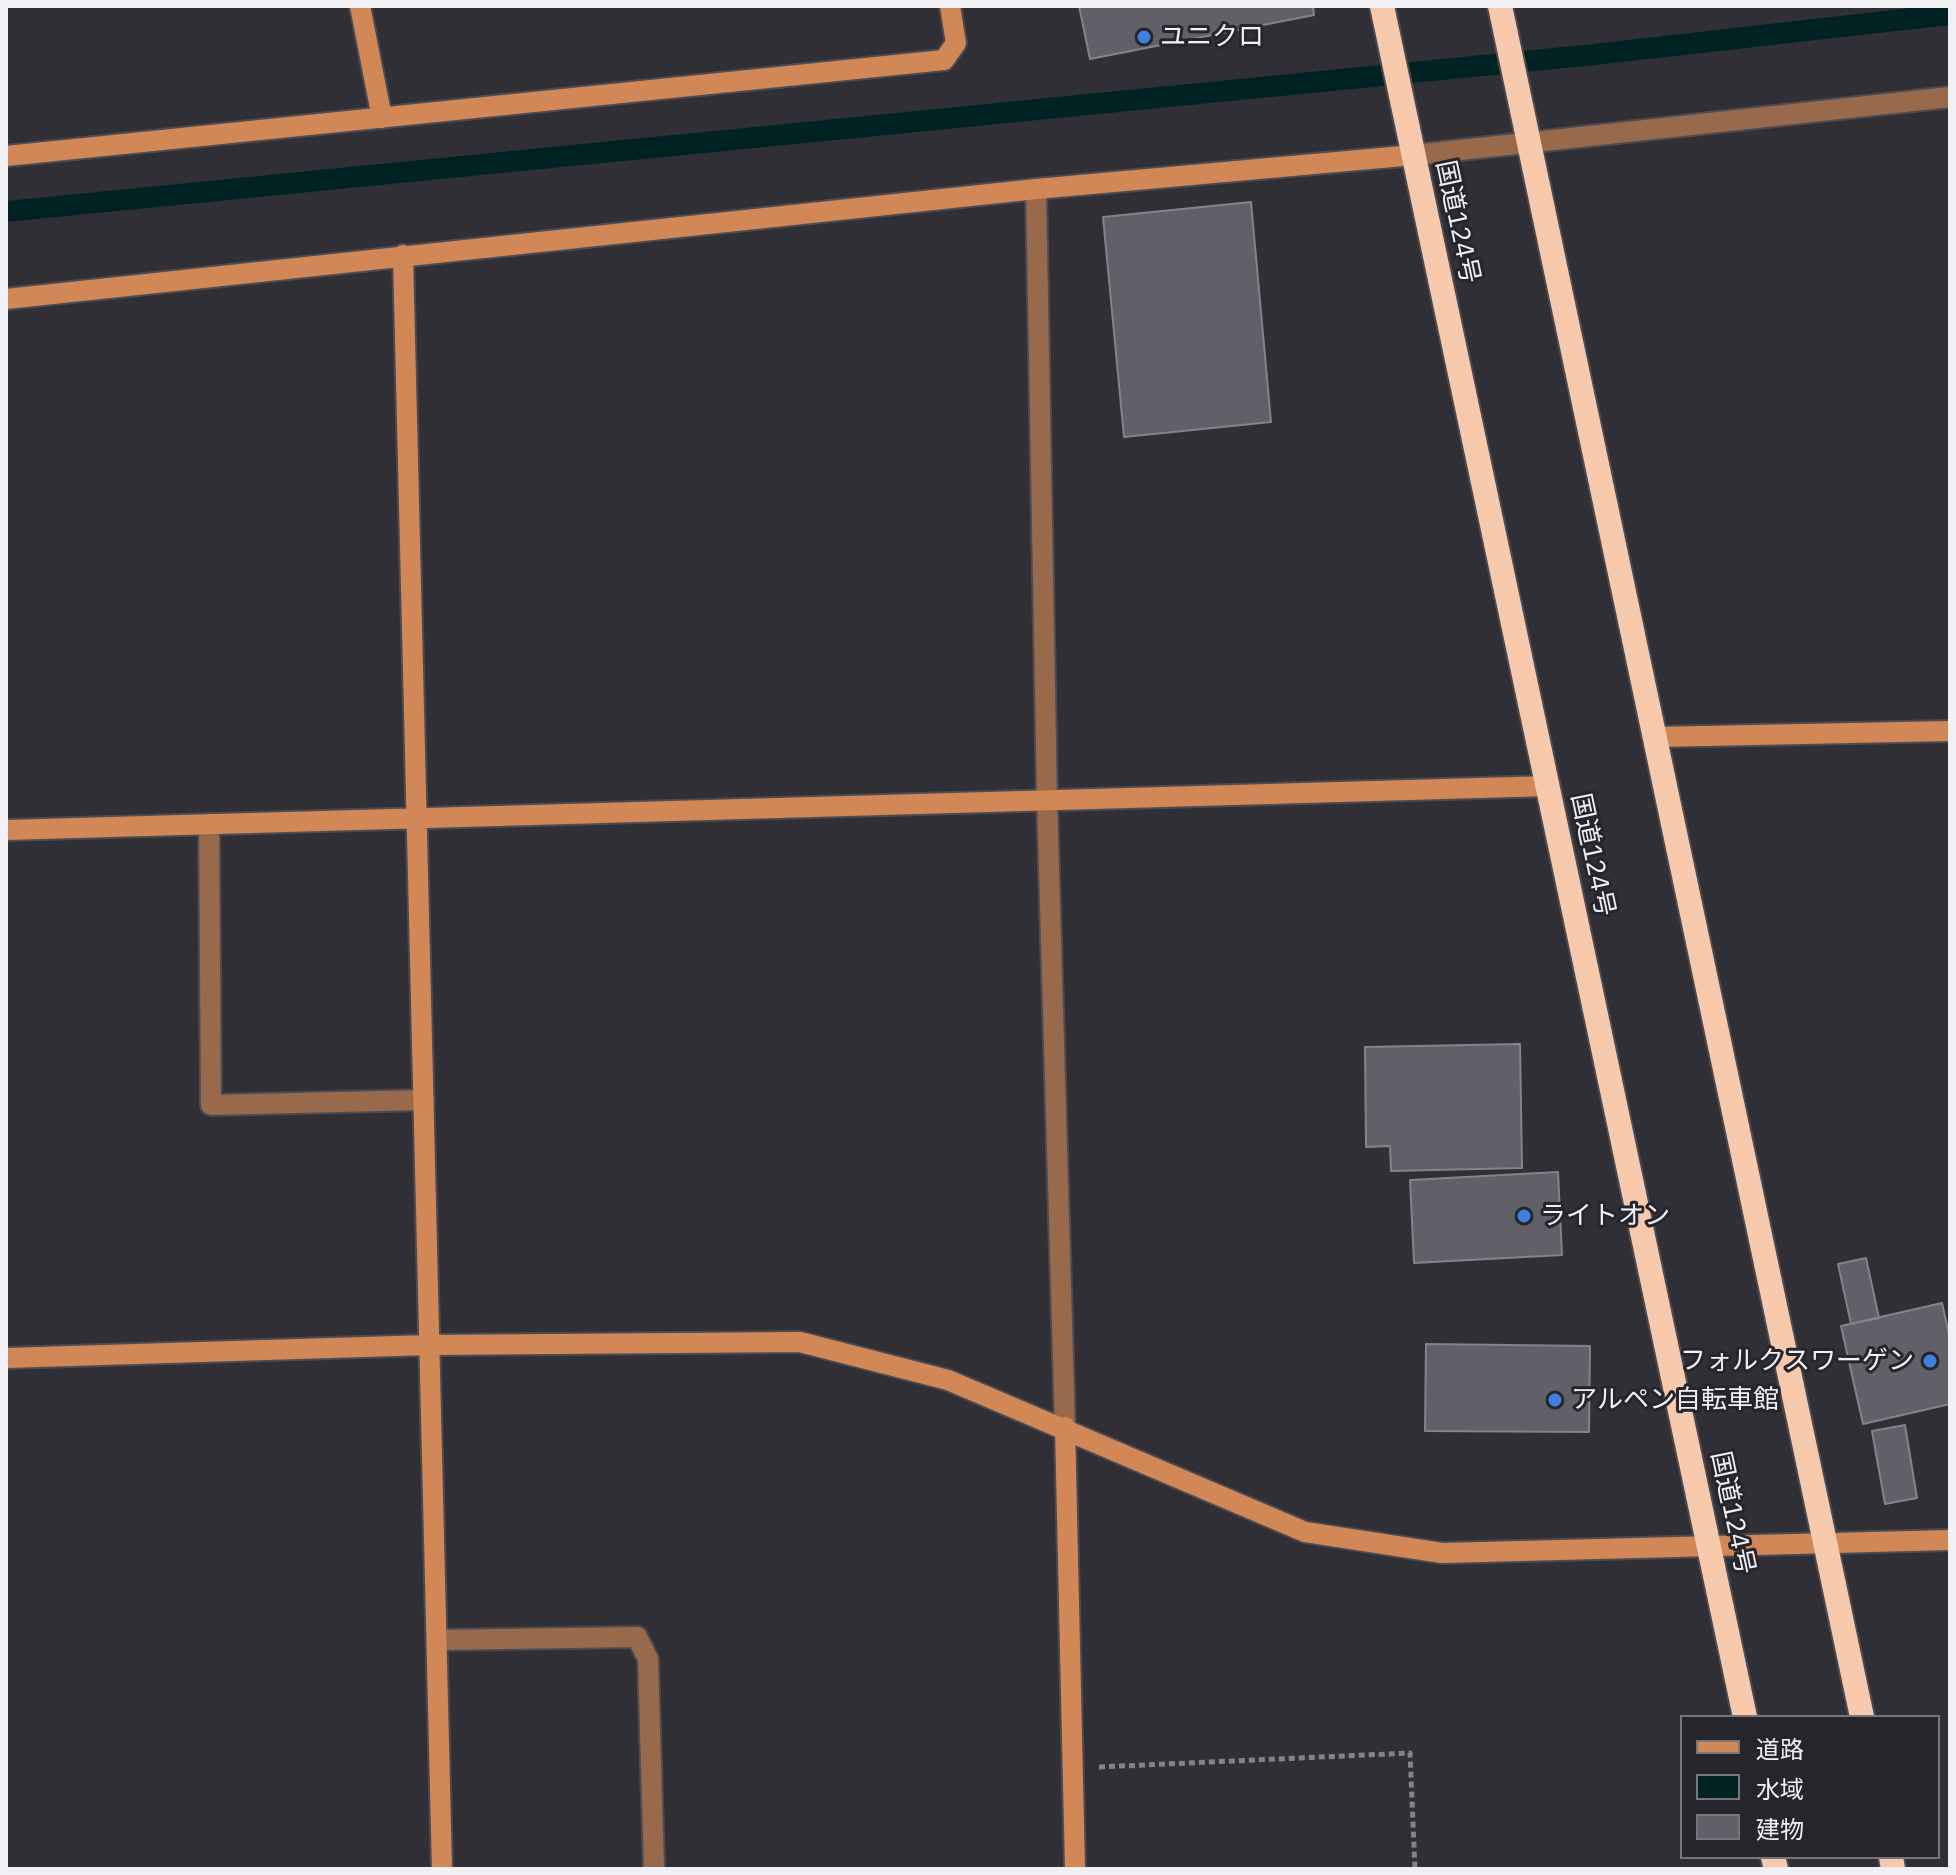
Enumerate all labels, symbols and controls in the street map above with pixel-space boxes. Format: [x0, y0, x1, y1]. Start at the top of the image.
place label: ユニクロ [1160, 21, 1264, 53]
marker: ユニクロ [1135, 28, 1153, 46]
street label: 国道124号 [1429, 158, 1485, 286]
street label: 国道124号 [1564, 791, 1620, 919]
place label: ライトオン [1540, 1200, 1670, 1232]
marker: ライトオン [1515, 1207, 1533, 1225]
place label: フォルクスワーゲン [1680, 1345, 1914, 1377]
marker: フォルクスワーゲン [1921, 1352, 1939, 1370]
place label: アルペン自転車館 [1571, 1384, 1779, 1416]
marker: アルペン自転車館 [1546, 1391, 1564, 1409]
street label: 国道124号 [1704, 1449, 1760, 1577]
legend [1680, 1715, 1940, 1859]
text: 道路 [1756, 1733, 1804, 1765]
text: 水域 [1756, 1773, 1804, 1805]
text: 建物 [1756, 1813, 1804, 1845]

